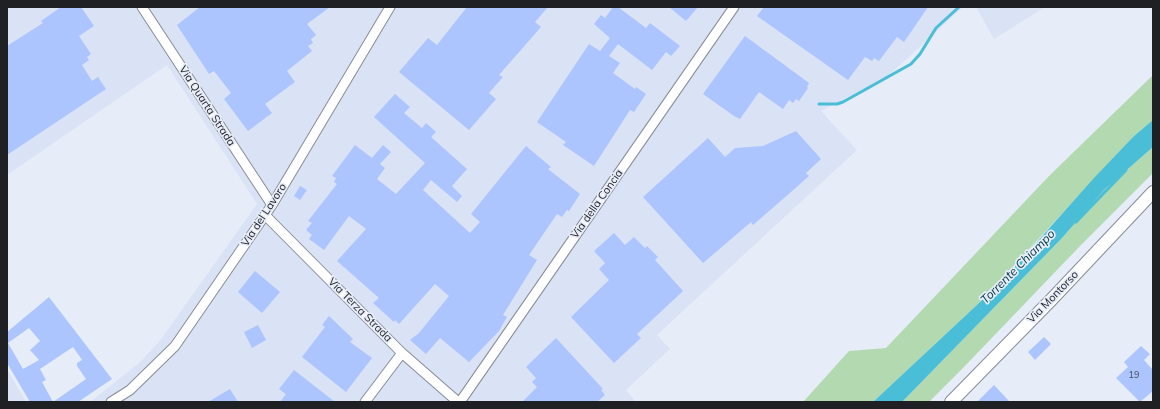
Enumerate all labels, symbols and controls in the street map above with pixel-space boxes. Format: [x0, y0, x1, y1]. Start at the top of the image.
street label: Via Quarta Strada [176, 63, 238, 149]
street label: Via della Concia [568, 167, 626, 241]
street label: Via del Lavoro [239, 181, 289, 249]
water label: Torrente Chiampo [978, 227, 1058, 307]
street label: Via Montorso [1025, 268, 1081, 326]
street label: Via Terza Strada [325, 275, 395, 345]
house number: 19 [1129, 370, 1139, 380]

